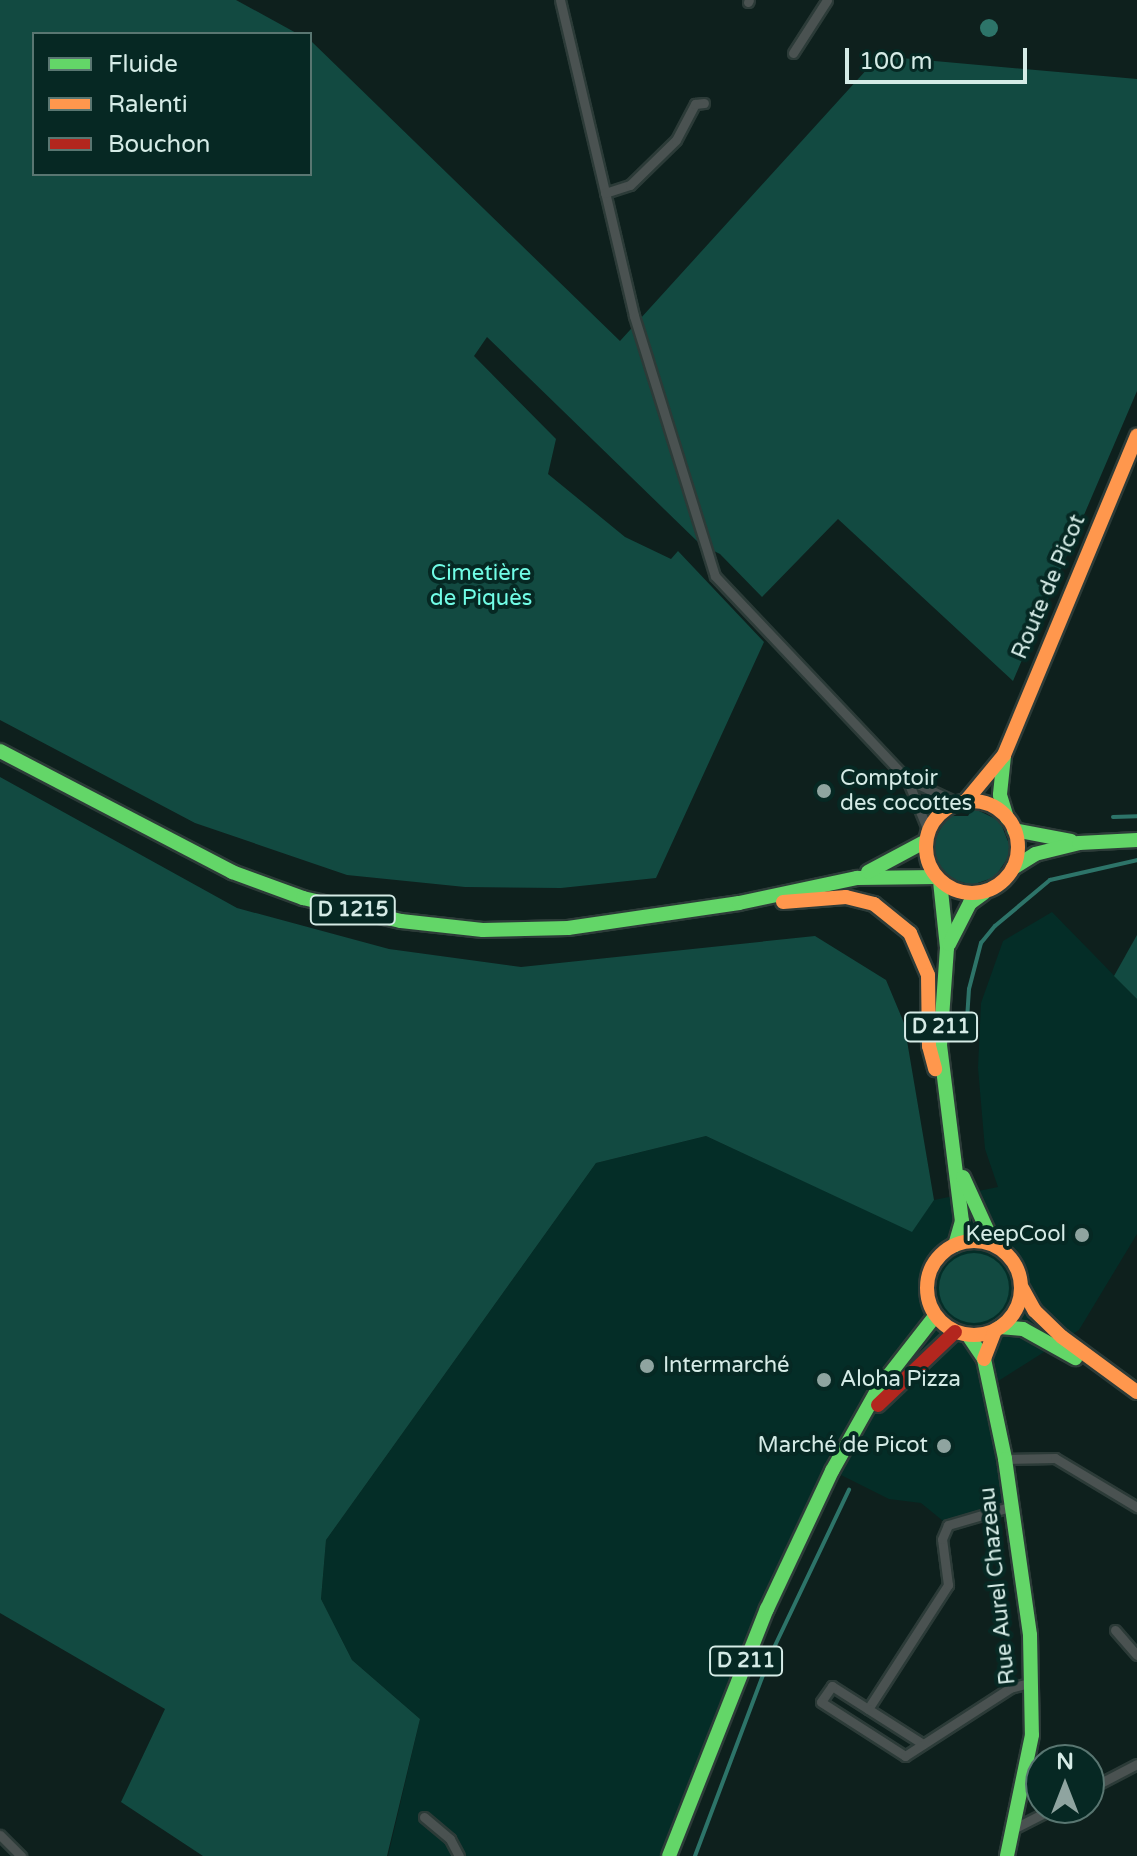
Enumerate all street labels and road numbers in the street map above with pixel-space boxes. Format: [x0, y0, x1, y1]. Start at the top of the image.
street label: Route de Picot [1007, 511, 1091, 663]
road number: D 1215 [309, 894, 397, 926]
road number: D 211 [903, 1011, 979, 1043]
street label: Rue Aurel Chazeau [974, 1486, 1022, 1686]
road number: D 211 [708, 1645, 784, 1677]

